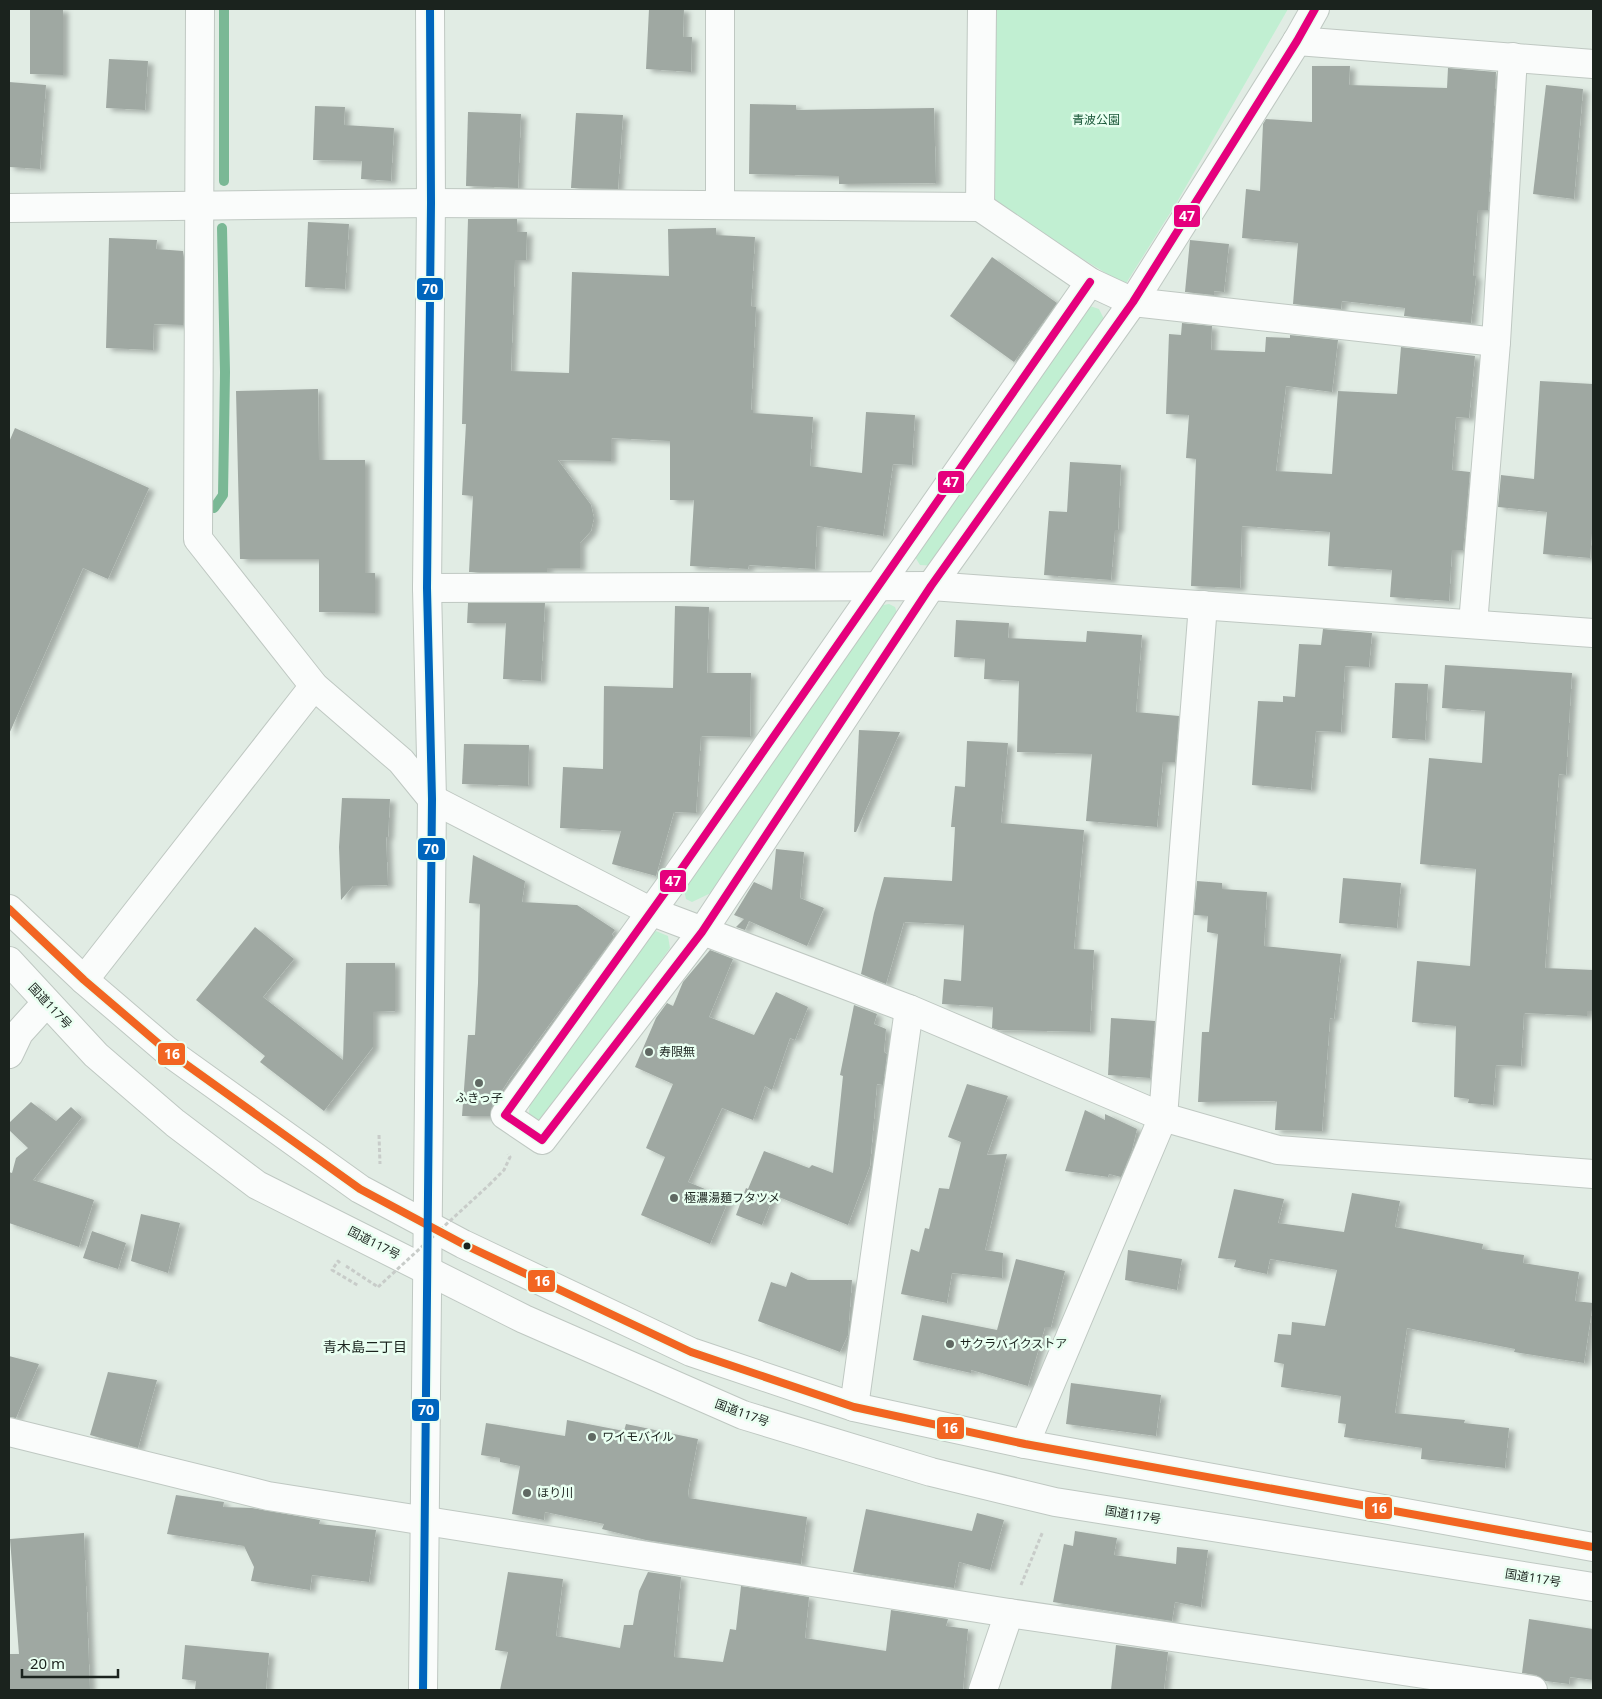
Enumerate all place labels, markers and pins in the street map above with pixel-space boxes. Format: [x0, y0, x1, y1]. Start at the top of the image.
place label: 寿限無 [659, 1043, 695, 1060]
marker: 寿限無 [643, 1046, 655, 1058]
marker: ふきっ子 [473, 1077, 485, 1089]
place label: ふきっ子 [455, 1089, 503, 1106]
place label: 極濃湯麺フタツメ [684, 1189, 780, 1206]
marker: 極濃湯麺フタツメ [668, 1192, 680, 1204]
unlabelled marker [462, 1241, 472, 1251]
place label: サクラバイクストア [960, 1335, 1067, 1352]
marker: サクラバイクストア [944, 1338, 956, 1350]
place label: ワイモバイル [602, 1428, 674, 1445]
marker: ワイモバイル [586, 1431, 598, 1443]
place label: ほり川 [537, 1484, 573, 1501]
marker: ほり川 [521, 1487, 533, 1499]

